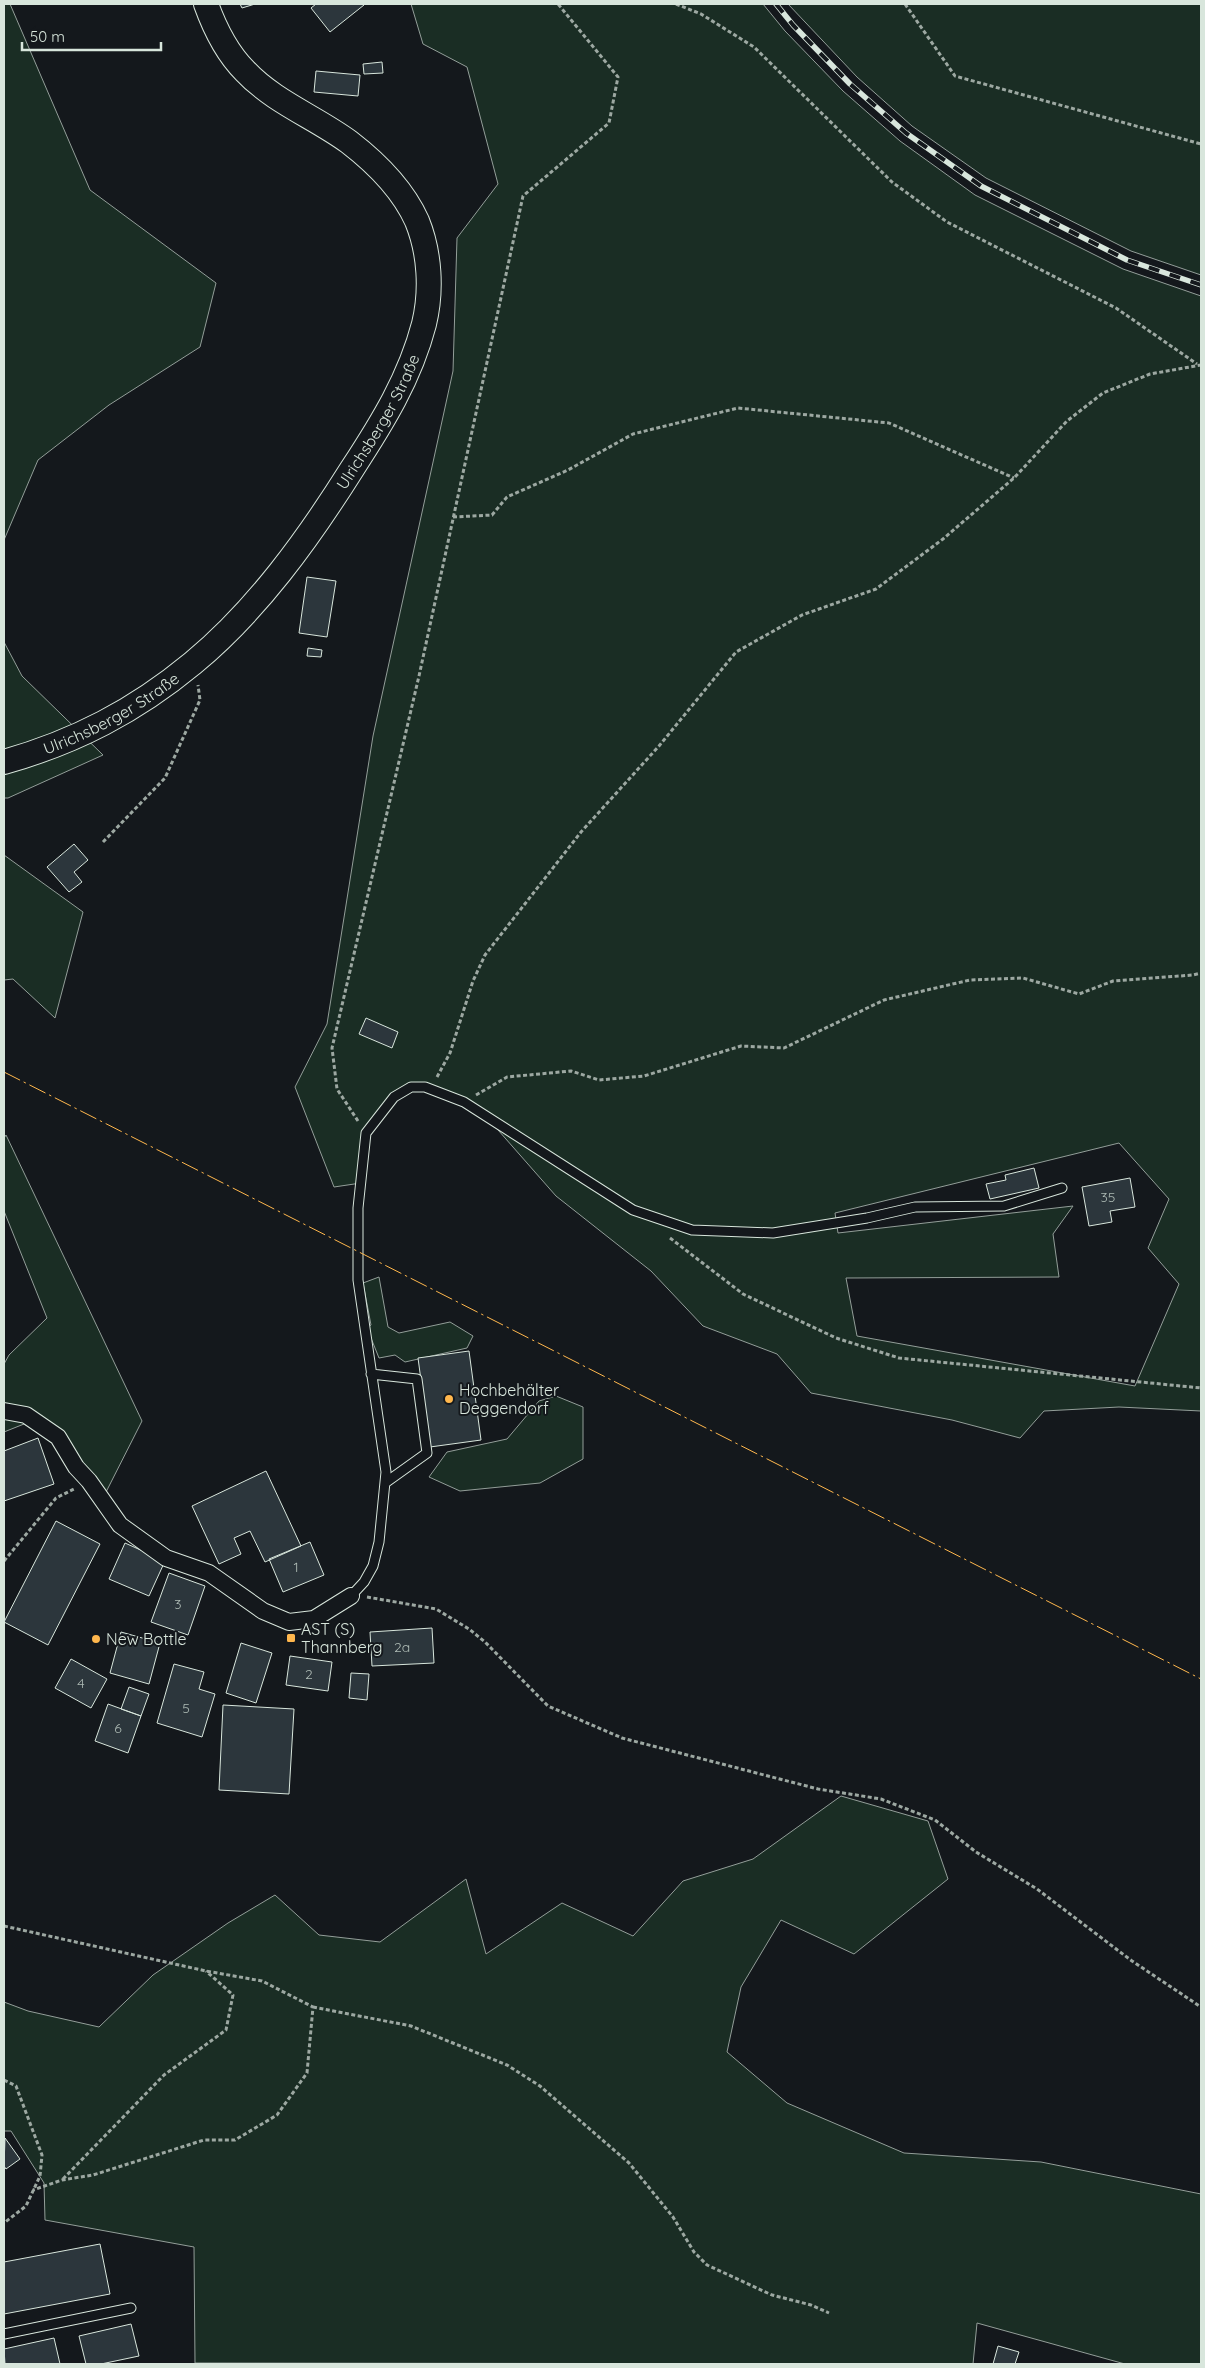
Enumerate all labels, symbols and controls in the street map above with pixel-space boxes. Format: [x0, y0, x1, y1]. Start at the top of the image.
scale bar [22, 20, 161, 52]
text: 50 m [30, 27, 65, 46]
street label: Ulrichsberger Straße [332, 351, 424, 493]
street label: Ulrichsberger Straße [40, 668, 183, 759]
house number: 35 [1101, 1188, 1115, 1206]
place label: Hochbehälter Deggendorf [459, 1380, 559, 1418]
marker: Hochbehälter Deggendorf [443, 1393, 455, 1405]
house number: 1 [293, 1558, 299, 1576]
house number: 3 [174, 1595, 182, 1613]
place label: AST (S) Thannberg [301, 1619, 383, 1657]
place label: New Bottle [106, 1629, 187, 1649]
marker: AST (S) Thannberg [285, 1632, 297, 1644]
marker: New Bottle [90, 1633, 102, 1645]
house number: 2a [394, 1638, 410, 1656]
house number: 2 [305, 1665, 313, 1683]
house number: 4 [77, 1674, 85, 1692]
house number: 5 [182, 1699, 190, 1717]
house number: 6 [114, 1719, 122, 1737]

